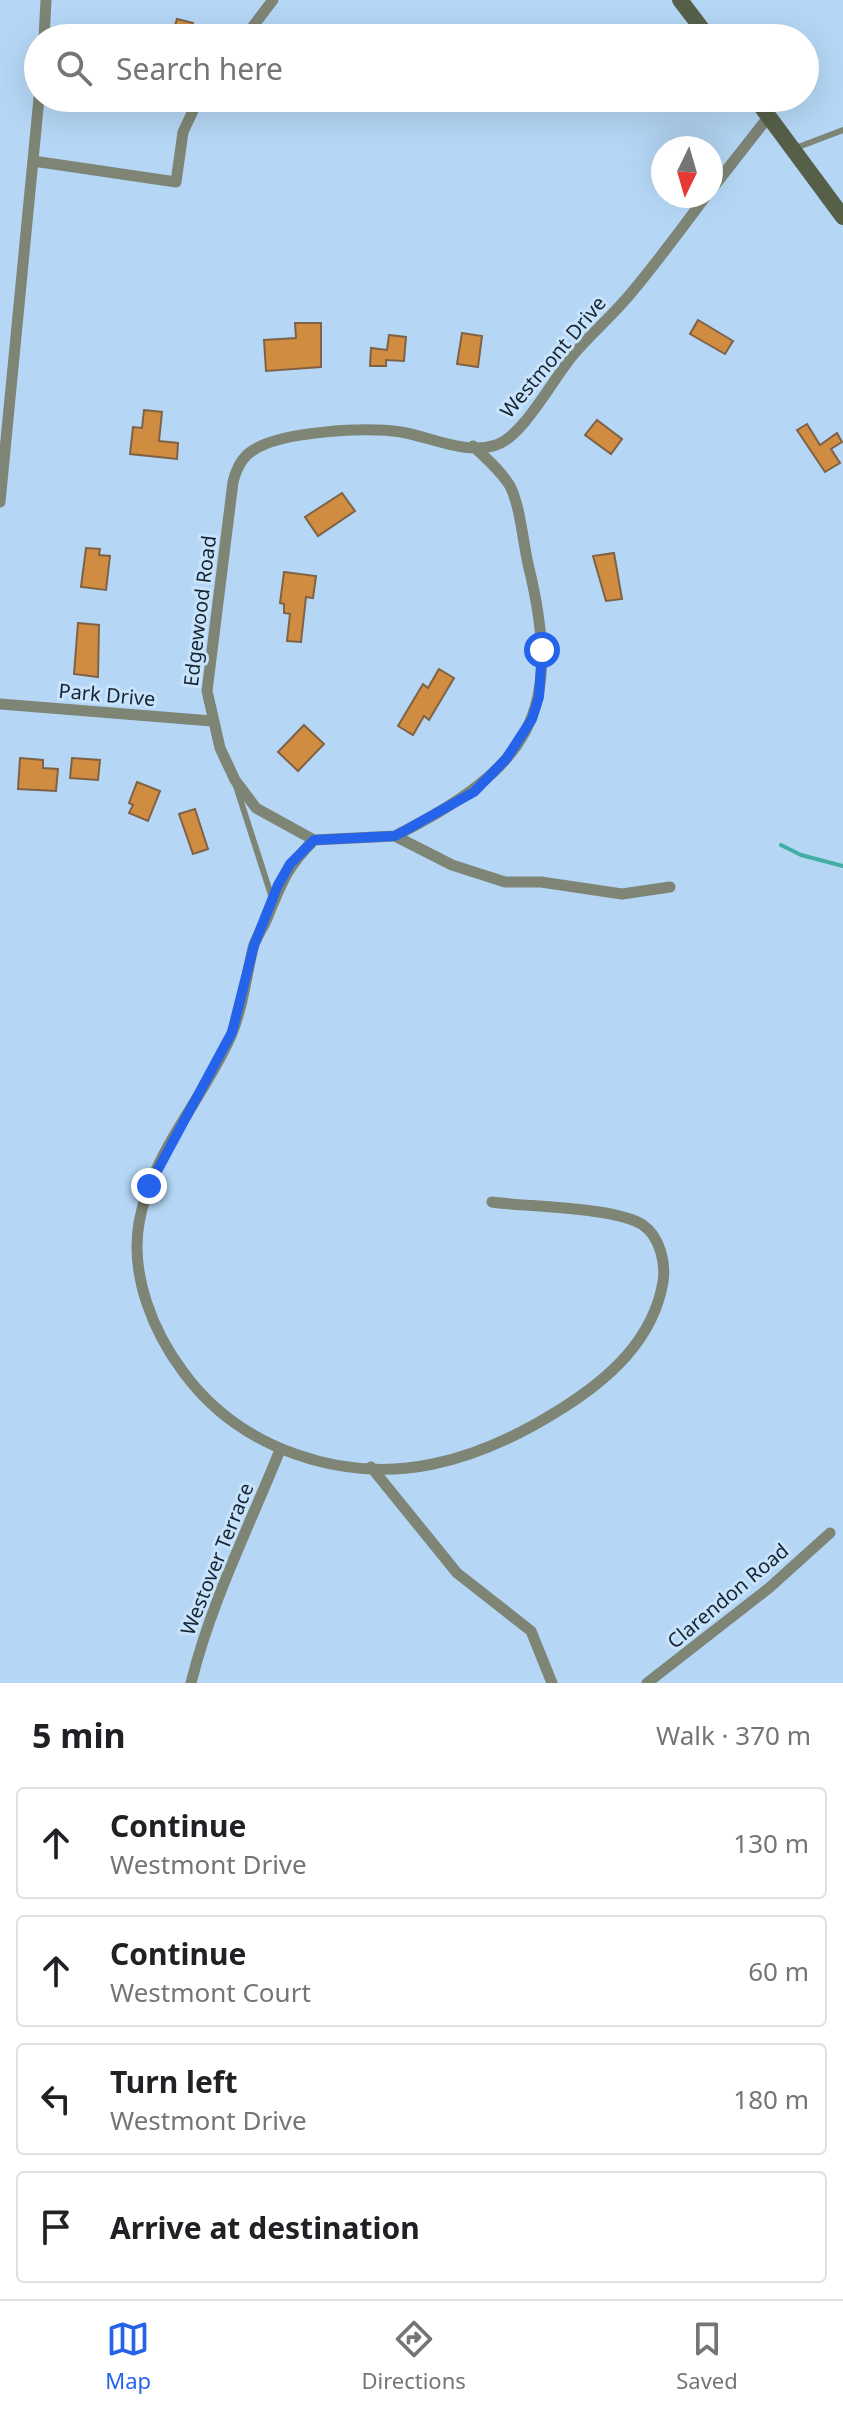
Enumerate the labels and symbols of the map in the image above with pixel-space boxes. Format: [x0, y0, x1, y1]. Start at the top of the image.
north arrow [651, 136, 723, 208]
street label: Westmont Drive [494, 290, 612, 423]
street label: Edgewood Road [177, 534, 222, 688]
route start [524, 632, 560, 668]
street label: Park Drive [58, 677, 156, 712]
route end [131, 1168, 167, 1204]
street label: Westover Terrace [174, 1479, 259, 1639]
street label: Clarendon Road [661, 1537, 794, 1654]

